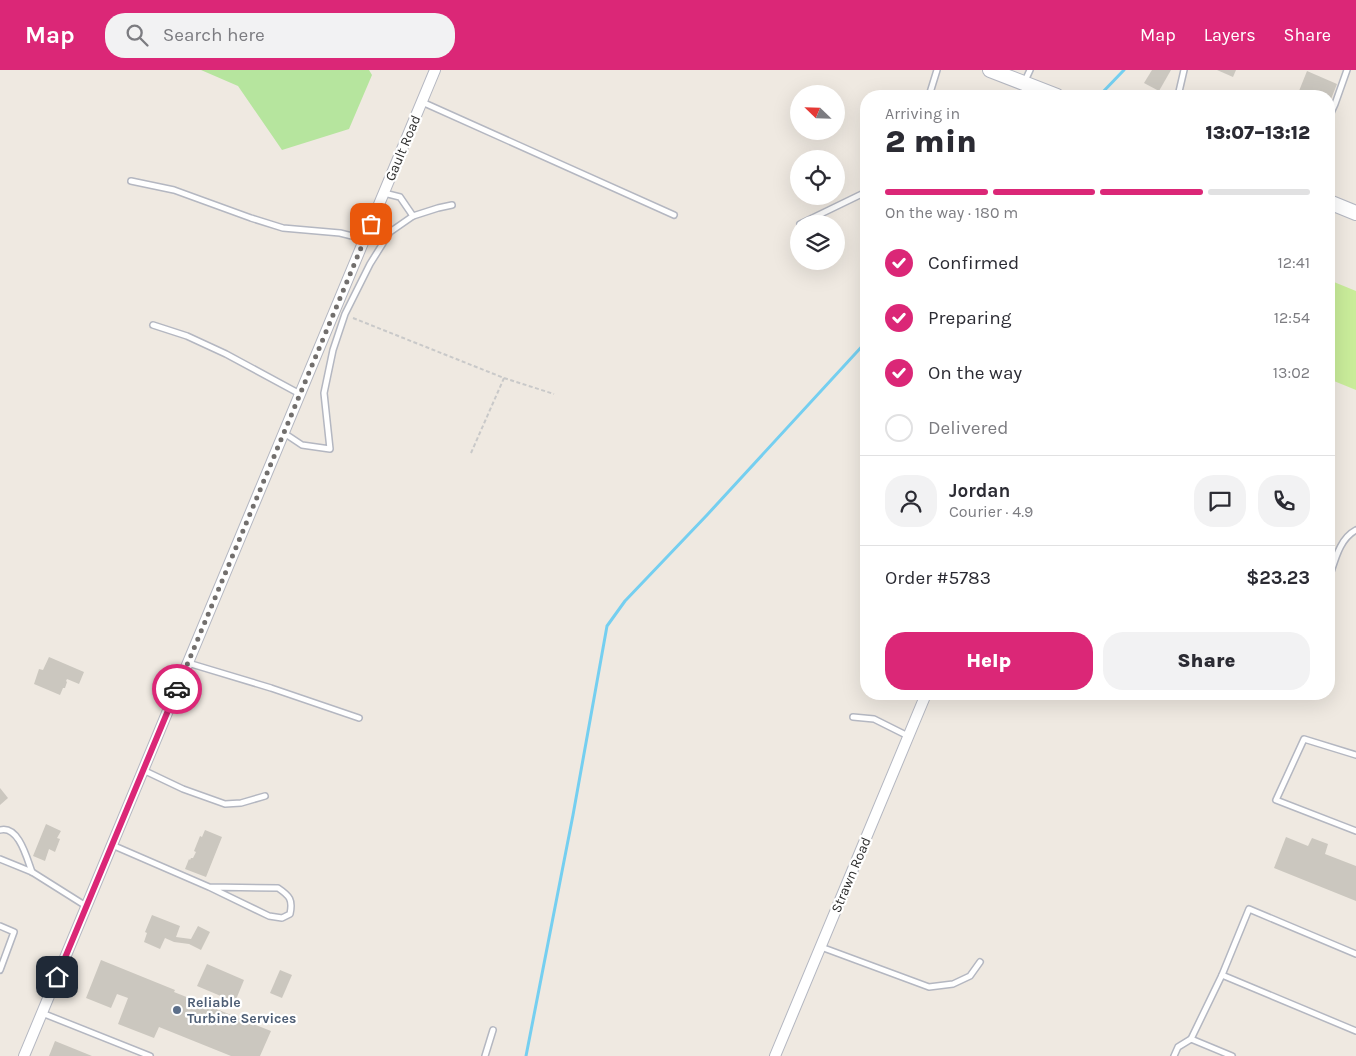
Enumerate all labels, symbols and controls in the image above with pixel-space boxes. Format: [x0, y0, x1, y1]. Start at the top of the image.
search box [105, 13, 455, 58]
text: Map [25, 21, 75, 49]
icon: search [123, 21, 151, 49]
text: Search here [163, 24, 265, 46]
text: Map [1140, 24, 1176, 46]
text: Layers [1204, 24, 1256, 46]
text: Share [1284, 24, 1331, 46]
north arrow [790, 85, 845, 140]
map controls [790, 85, 845, 270]
text: Arriving in [885, 104, 960, 123]
street label: Gault Road [382, 112, 424, 184]
text: 13:07–13:12 [1206, 122, 1310, 144]
text: 2 min [885, 123, 977, 160]
button: locate [790, 150, 845, 205]
pin [350, 203, 392, 245]
text: On the way · 180 m [885, 203, 1018, 222]
icon: bag [357, 210, 385, 238]
button: layers [790, 215, 845, 270]
icon: check [885, 249, 913, 277]
text: Confirmed [928, 252, 1019, 274]
text: 12:41 [1278, 253, 1310, 272]
icon: check [885, 304, 913, 332]
text: Preparing [928, 307, 1011, 329]
text: 12:54 [1274, 308, 1310, 327]
icon: check [885, 359, 913, 387]
text: On the way [928, 362, 1022, 384]
text: 13:02 [1273, 363, 1310, 382]
text: Delivered [928, 417, 1008, 439]
button: person [885, 475, 937, 527]
button: chat [1194, 475, 1246, 527]
button: phone [1258, 475, 1310, 527]
text: Jordan [949, 480, 1010, 502]
text: Courier · 4.9 [949, 502, 1033, 521]
text: Order #5783 [885, 567, 991, 589]
text: $23.23 [1246, 567, 1310, 589]
button: Help [885, 632, 1093, 690]
button: Share [1103, 632, 1310, 690]
courier [152, 664, 202, 714]
icon: car [163, 675, 191, 703]
street label: Strawn Road [827, 835, 875, 915]
pin [36, 956, 78, 998]
icon: home [43, 963, 71, 991]
place label: Reliable Turbine Services [187, 994, 296, 1027]
marker: Reliable Turbine Services [171, 1004, 183, 1016]

